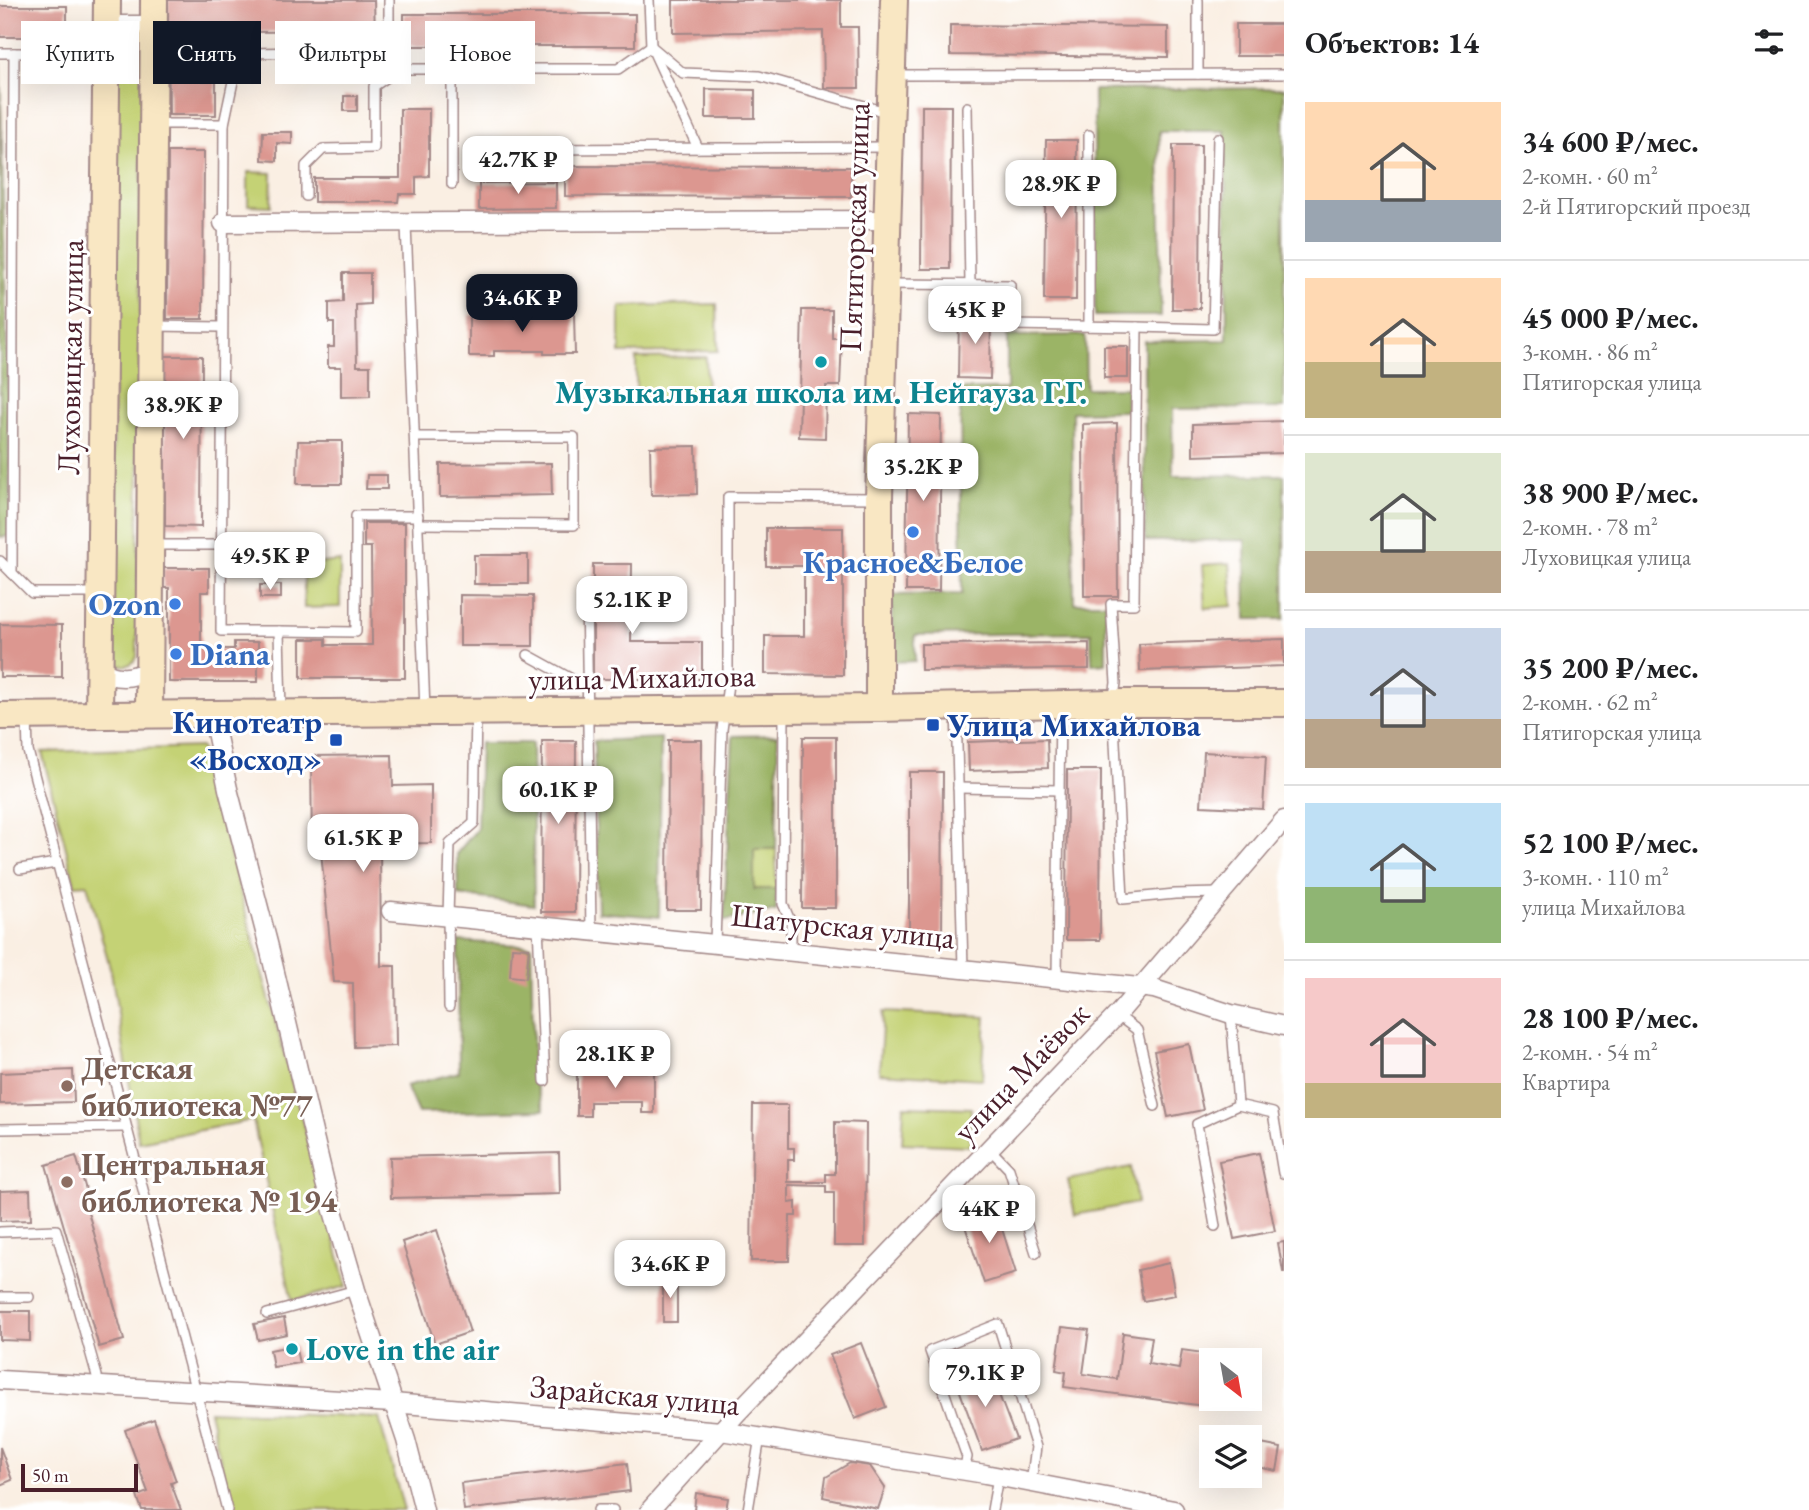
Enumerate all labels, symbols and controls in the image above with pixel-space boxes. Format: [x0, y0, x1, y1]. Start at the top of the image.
chip: Купить [21, 21, 139, 84]
chip: Снять [153, 21, 261, 84]
chip: Фильтры [275, 21, 411, 84]
chip: Новое [425, 21, 535, 84]
text: Объектов: 14 [1305, 23, 1479, 62]
icon: filters [1750, 23, 1788, 61]
street label: Пятигорская улица [829, 101, 879, 353]
text: 34 600 ₽/мес. [1522, 122, 1699, 161]
icon: home [1361, 130, 1445, 214]
pin: 42.7K ₽ [453, 136, 583, 196]
text: 42.7K ₽ [478, 144, 558, 174]
pin: 28.9K ₽ [996, 160, 1126, 220]
text: 2-комн. · 60 m² [1522, 161, 1658, 191]
text: 28.9K ₽ [1021, 168, 1101, 198]
text: 2-й Пятигорский проезд [1522, 191, 1750, 221]
street label: Луховицкая улица [47, 239, 93, 475]
pin: 34.6K ₽ [457, 274, 587, 334]
text: 34.6K ₽ [482, 282, 562, 312]
pin: 45K ₽ [926, 286, 1024, 346]
text: 45K ₽ [944, 294, 1006, 324]
text: 45 000 ₽/мес. [1522, 298, 1699, 337]
icon: home [1361, 306, 1445, 390]
text: 3-комн. · 86 m² [1522, 337, 1658, 367]
marker: Музыкальная школа им. Нейгауза Г.Г. [813, 354, 829, 370]
text: Пятигорская улица [1522, 367, 1702, 397]
place label: Музыкальная школа им. Нейгауза Г.Г. [555, 371, 1087, 413]
pin: 38.9K ₽ [118, 382, 248, 441]
text: 38.9K ₽ [143, 389, 223, 419]
pin: 35.2K ₽ [858, 444, 988, 503]
text: 35.2K ₽ [883, 451, 963, 481]
text: 38 900 ₽/мес. [1522, 473, 1699, 512]
icon: home [1361, 481, 1445, 565]
text: 2-комн. · 78 m² [1522, 512, 1658, 542]
marker: Красное&Белое [905, 524, 921, 540]
pin: 49.5K ₽ [205, 532, 335, 592]
text: 49.5K ₽ [230, 540, 310, 570]
place label: Красное&Белое [803, 541, 1023, 583]
text: Луховицкая улица [1522, 542, 1691, 572]
pin: 52.1K ₽ [567, 576, 697, 636]
place label: Ozon [88, 583, 161, 625]
text: 52.1K ₽ [592, 584, 672, 614]
marker: Ozon [167, 596, 183, 612]
place label: Diana [190, 633, 271, 675]
marker: Diana [168, 646, 184, 662]
text: 35 200 ₽/мес. [1522, 648, 1699, 687]
street label: улица Михайлова [528, 654, 756, 700]
icon: home [1361, 656, 1445, 740]
text: 2-комн. · 62 m² [1522, 687, 1658, 717]
place label: Кинотеатр «Восход» [173, 701, 322, 780]
place label: Улица Михайлова [946, 704, 1202, 746]
marker: Улица Михайлова [925, 717, 941, 733]
text: Пятигорская улица [1522, 717, 1702, 747]
marker: Кинотеатр «Восход» [328, 732, 344, 748]
pin: 60.1K ₽ [493, 766, 623, 826]
text: 60.1K ₽ [518, 774, 598, 804]
pin: 61.5K ₽ [298, 814, 428, 874]
text: 61.5K ₽ [323, 822, 403, 852]
text: 52 100 ₽/мес. [1522, 823, 1699, 862]
icon: home [1361, 831, 1445, 915]
text: 3-комн. · 110 m² [1522, 862, 1669, 892]
text: улица Михайлова [1522, 892, 1685, 922]
street label: Шатурская улица [729, 893, 957, 959]
street label: улица Маёвок [944, 993, 1098, 1151]
text: 28 100 ₽/мес. [1522, 998, 1699, 1037]
icon: home [1361, 1006, 1445, 1090]
pin: 28.1K ₽ [550, 1030, 680, 1090]
text: 2-комн. · 54 m² [1522, 1037, 1658, 1067]
text: 28.1K ₽ [575, 1038, 655, 1068]
place label: Детская библиотека №77 [81, 1047, 313, 1126]
text: Квартира [1522, 1067, 1610, 1097]
marker: Детская библиотека №77 [59, 1078, 75, 1094]
place label: Центральная библиотека № 194 [81, 1143, 338, 1222]
marker: Центральная библиотека № 194 [59, 1174, 75, 1190]
pin: 44K ₽ [940, 1186, 1038, 1245]
text: 44K ₽ [958, 1193, 1020, 1223]
pin: 34.6K ₽ [605, 1240, 735, 1300]
text: 34.6K ₽ [630, 1248, 710, 1278]
place label: Love in the air [306, 1328, 500, 1370]
marker: Love in the air [284, 1341, 300, 1357]
north arrow [1199, 1348, 1262, 1410]
map controls [1199, 1348, 1262, 1488]
pin: 79.1K ₽ [920, 1350, 1050, 1409]
text: 79.1K ₽ [945, 1357, 1025, 1387]
street label: Зарайская улица [528, 1365, 742, 1425]
button: layers [1199, 1425, 1262, 1488]
scale bar [21, 1461, 138, 1493]
text: 50 m [32, 1463, 69, 1488]

